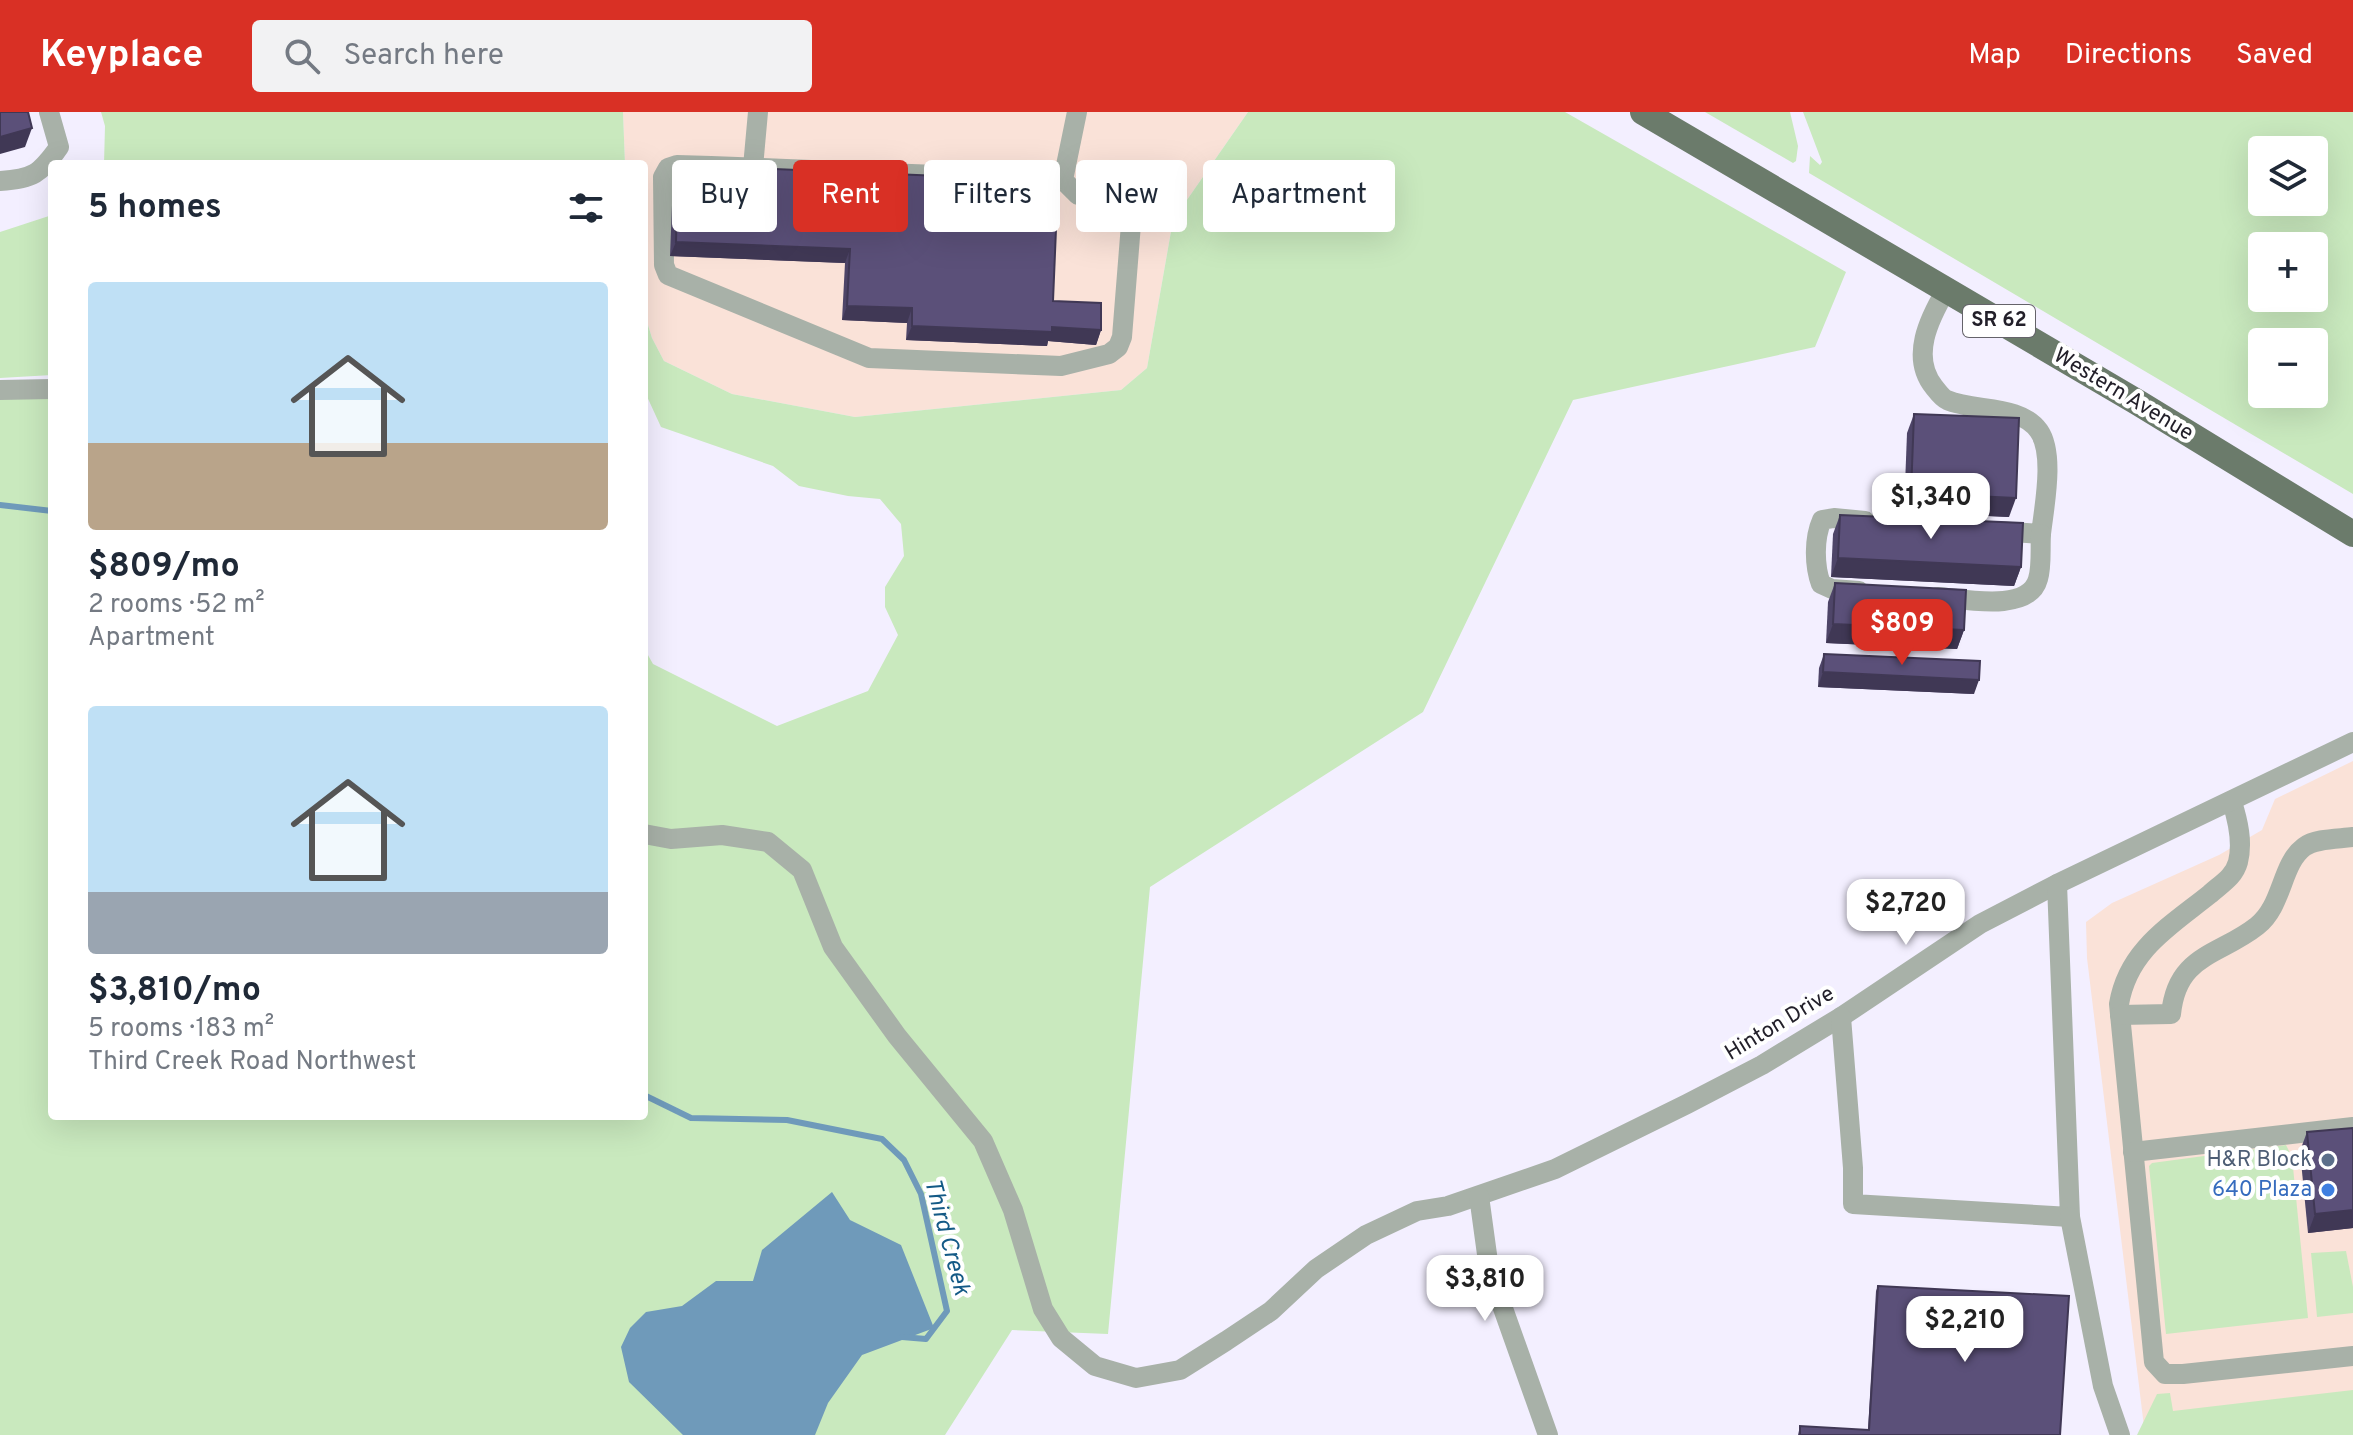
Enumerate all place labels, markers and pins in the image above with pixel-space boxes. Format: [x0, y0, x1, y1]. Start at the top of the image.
pin: $1,340 [1866, 473, 1996, 541]
pin: $809 [1855, 599, 1949, 667]
pin: $2,720 [1841, 879, 1971, 947]
place label: H&R Block [2206, 1147, 2312, 1174]
marker: H&R Block [2319, 1151, 2337, 1169]
place label: 640 Plaza [2212, 1177, 2312, 1204]
marker: 640 Plaza [2319, 1181, 2337, 1199]
pin: $3,810 [1420, 1255, 1550, 1323]
pin: $2,210 [1900, 1296, 2030, 1364]

